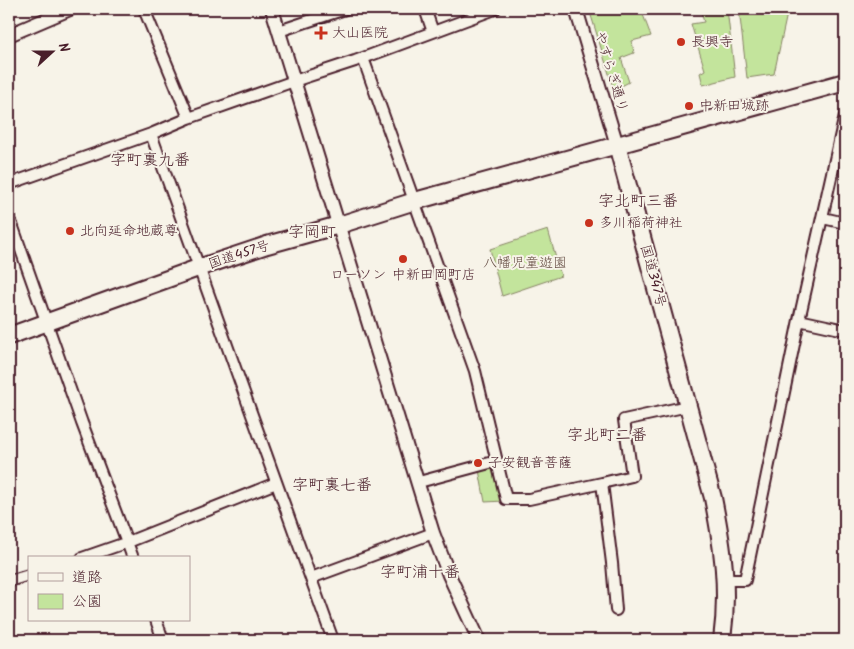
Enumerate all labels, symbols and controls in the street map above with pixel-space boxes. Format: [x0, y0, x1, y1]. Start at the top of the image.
place label: 大山医院 [332, 22, 388, 44]
marker: 大山医院 [314, 26, 328, 40]
north arrow [28, 28, 78, 78]
street label: やすらぎ通り [588, 29, 634, 115]
place label: 長興寺 [691, 31, 733, 53]
marker: 長興寺 [675, 36, 687, 48]
text: N [51, 40, 75, 56]
place label: 中新田城跡 [699, 95, 769, 117]
marker: 中新田城跡 [683, 100, 695, 112]
district label: 字町裏九番 [110, 148, 190, 173]
district label: 字北町三番 [598, 189, 678, 214]
place label: 多川稲荷神社 [599, 212, 683, 234]
marker: 多川稲荷神社 [583, 217, 595, 229]
place label: 北向延命地蔵尊 [80, 220, 178, 242]
district label: 字岡町 [288, 220, 336, 245]
marker: 北向延命地蔵尊 [64, 225, 76, 237]
street label: 国道457号 [205, 235, 273, 275]
street label: 国道347号 [634, 242, 672, 310]
park label: 八幡児童遊園 [483, 252, 567, 274]
marker: ローソン 中新田岡町店 [397, 253, 409, 265]
place label: ローソン 中新田岡町店 [330, 264, 476, 286]
district label: 字北町二番 [567, 423, 647, 448]
place label: 子安観音菩薩 [488, 452, 572, 474]
marker: 子安観音菩薩 [472, 457, 484, 469]
district label: 字町裏七番 [292, 473, 372, 498]
legend [28, 556, 190, 622]
district label: 字町浦十番 [380, 560, 460, 585]
text: 道路 [72, 566, 102, 590]
text: 公園 [72, 590, 102, 614]

